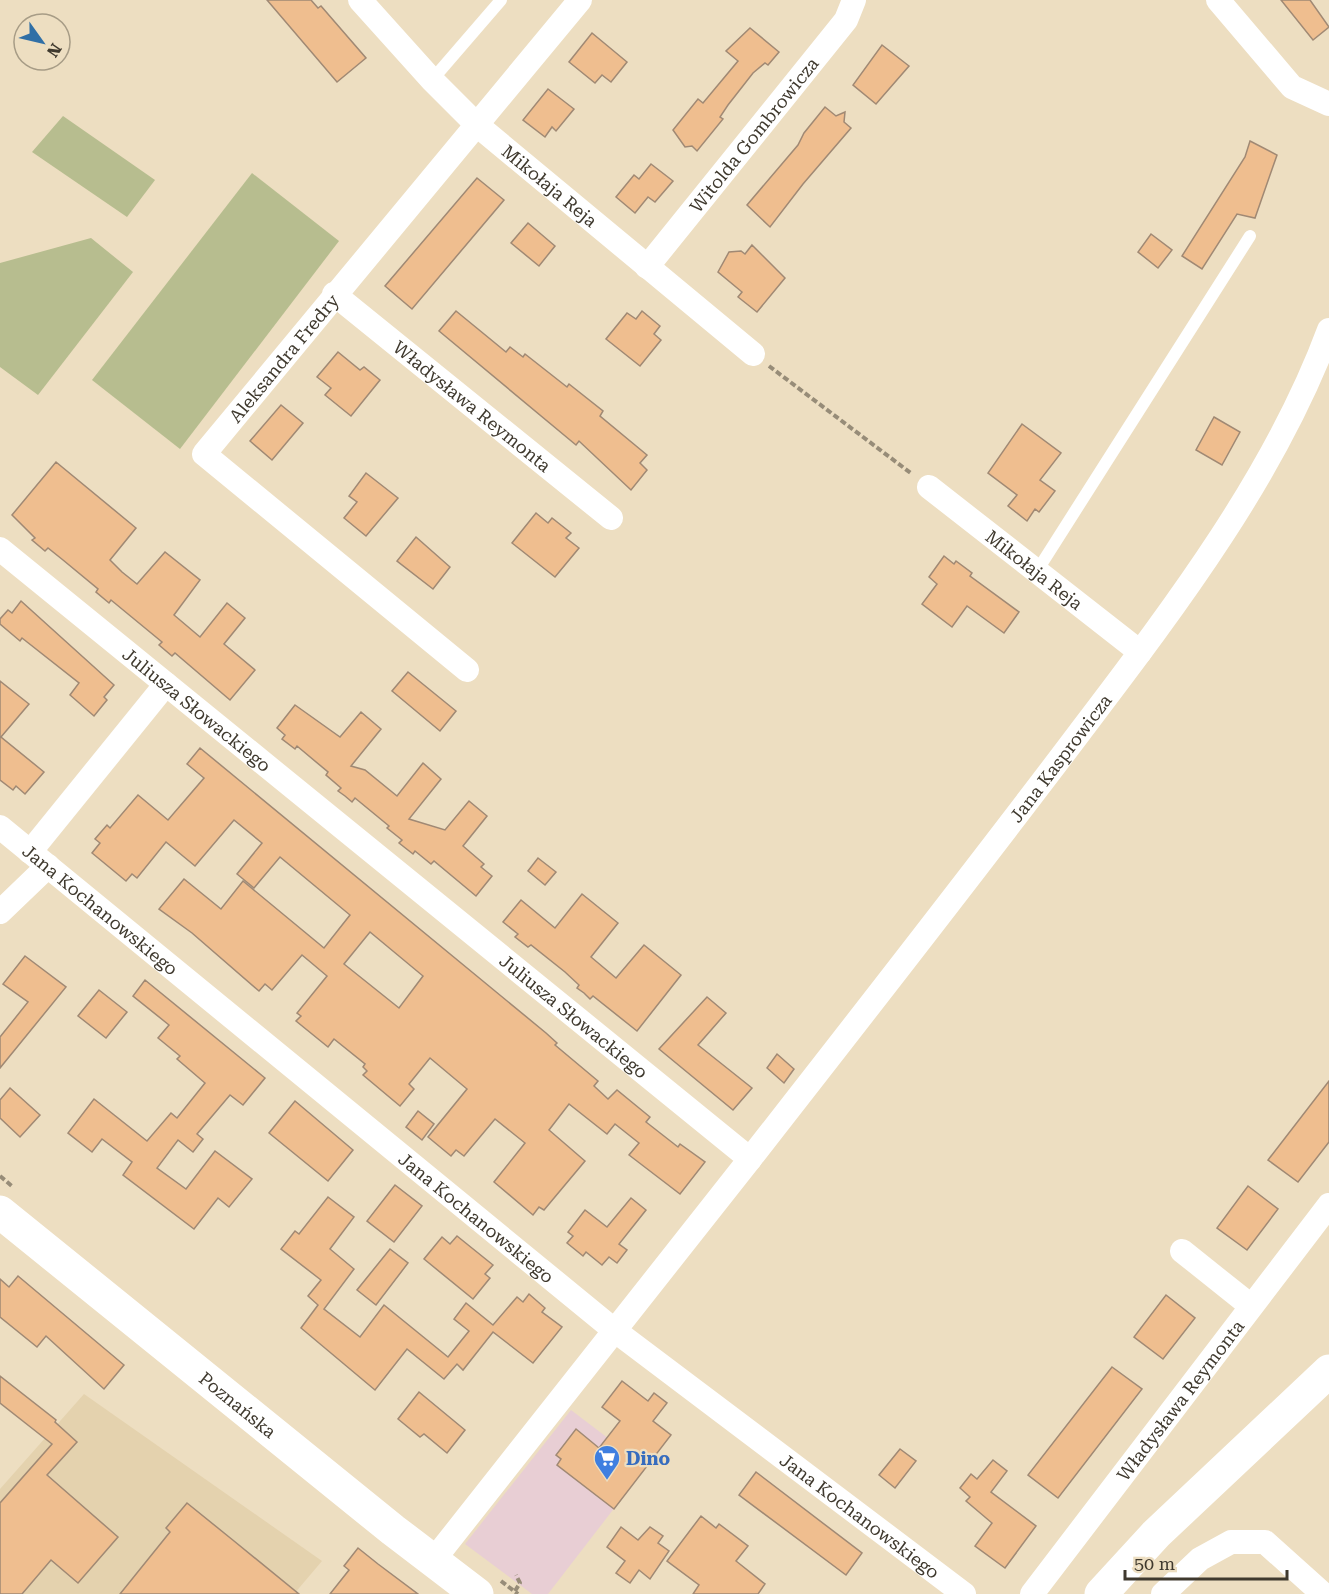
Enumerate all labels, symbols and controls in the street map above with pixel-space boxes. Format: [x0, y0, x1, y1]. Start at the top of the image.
north arrow [12, 12, 72, 72]
text: N [43, 40, 65, 61]
street label: Witolda Gombrowicza [685, 53, 823, 216]
street label: Mikołaja Reja [498, 140, 602, 231]
street label: Aleksandra Fredry [224, 289, 343, 426]
street label: Władysława Reymonta [389, 336, 556, 476]
street label: Mikołaja Reja [982, 525, 1087, 614]
street label: Juliusza Słowackiego [119, 643, 275, 776]
street label: Jana Kasprowicza [1005, 690, 1116, 826]
street label: Jana Kochanowskiego [19, 840, 182, 979]
street label: Juliusza Słowackiego [496, 950, 652, 1082]
street label: Jana Kochanowskiego [395, 1148, 558, 1287]
street label: Władysława Reymonta [1112, 1315, 1248, 1485]
street label: Poznańska [195, 1367, 281, 1442]
supermarket icon: Dino [592, 1443, 622, 1481]
place label: Dino [626, 1448, 671, 1469]
street label: Jana Kochanowskiego [776, 1449, 944, 1583]
scale bar [1125, 1543, 1287, 1581]
text: 50 m [1134, 1553, 1175, 1574]

